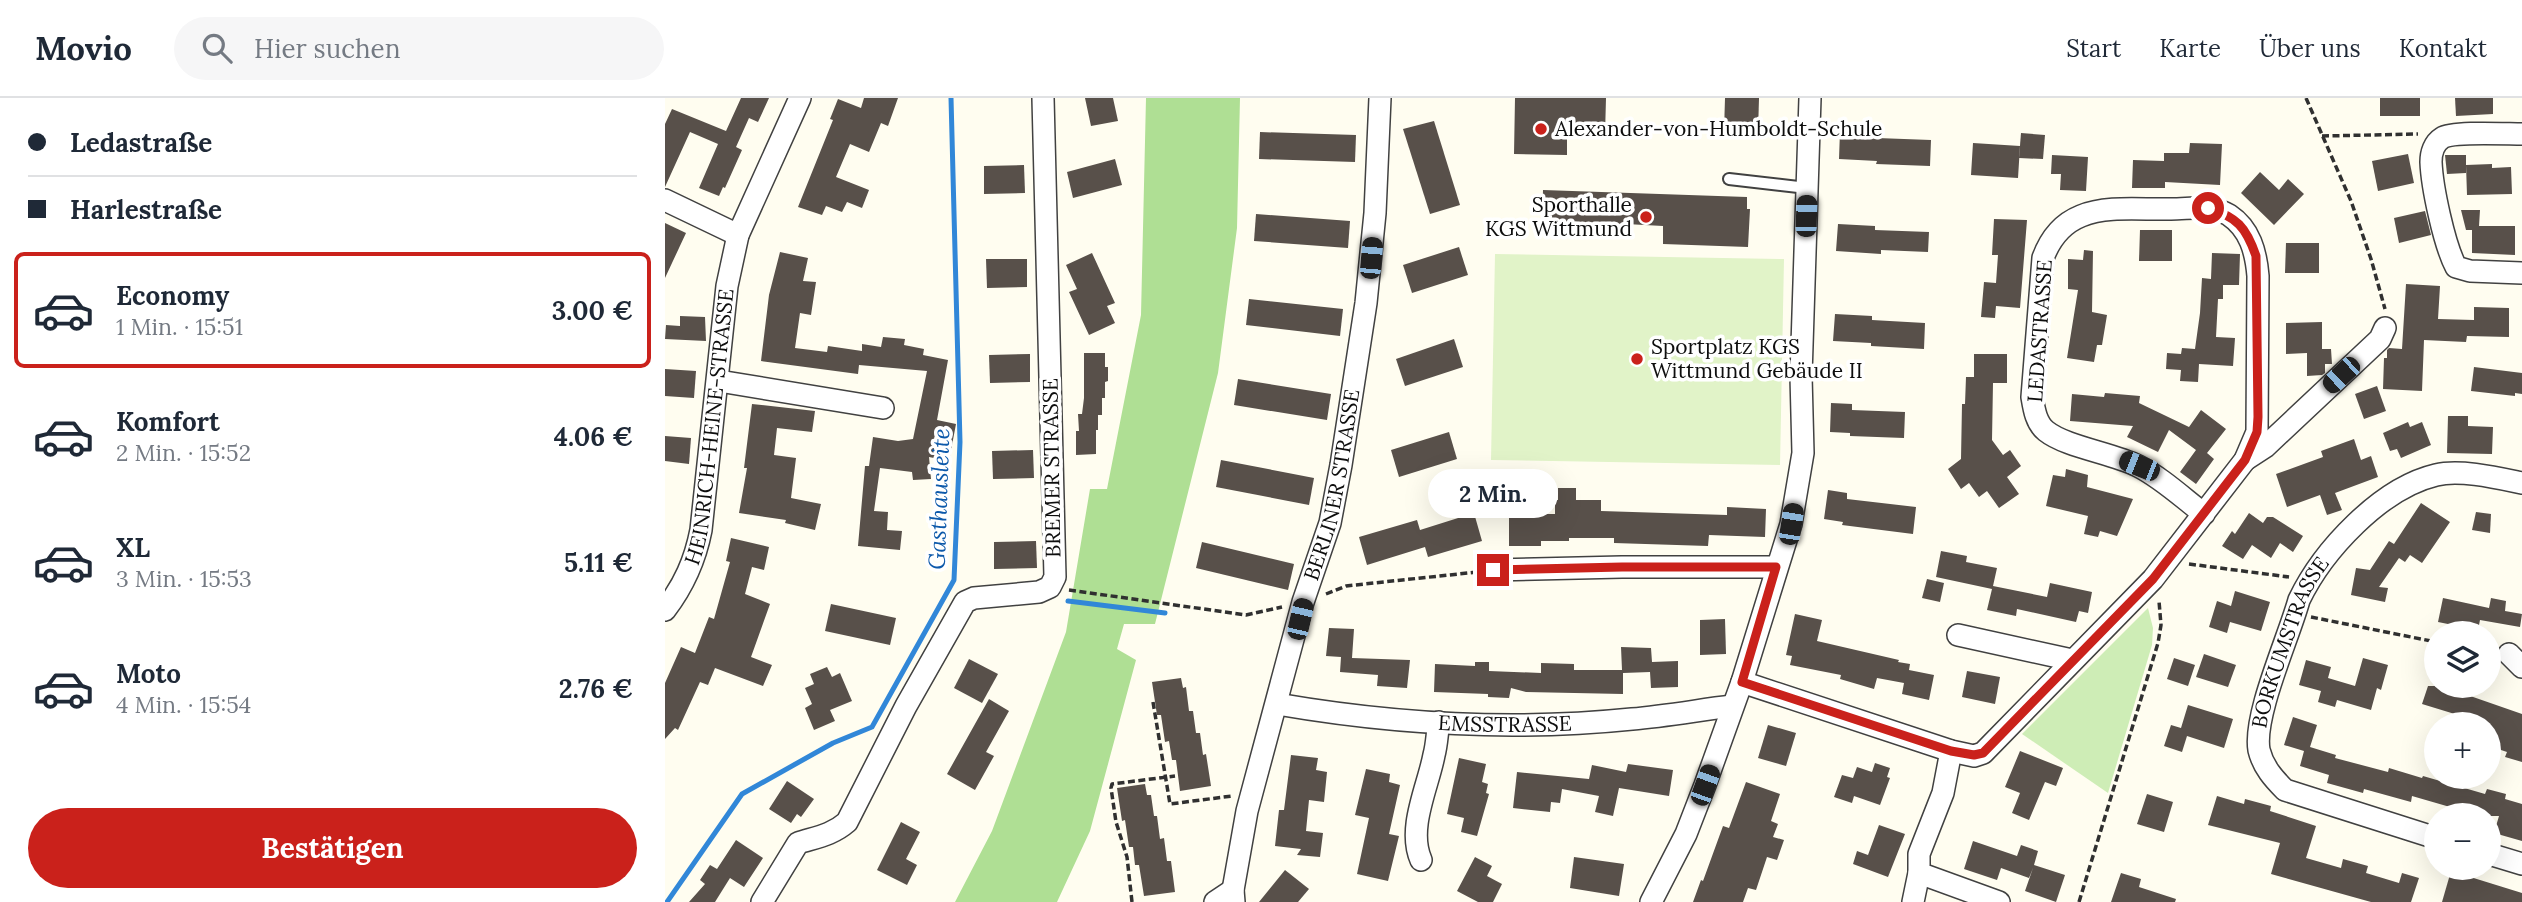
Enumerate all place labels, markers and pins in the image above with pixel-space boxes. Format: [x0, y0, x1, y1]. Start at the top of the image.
place label: Alexander-von-Humboldt-Schule [1554, 115, 1882, 142]
marker: Alexander-von-Humboldt-Schule [1533, 121, 1549, 137]
place label: Sporthalle KGS Wittmund [1485, 191, 1632, 242]
marker: Sporthalle KGS Wittmund [1638, 209, 1654, 225]
place label: Sportplatz KGS Wittmund Gebäude II [1651, 333, 1863, 384]
marker: Sportplatz KGS Wittmund Gebäude II [1629, 351, 1645, 367]

